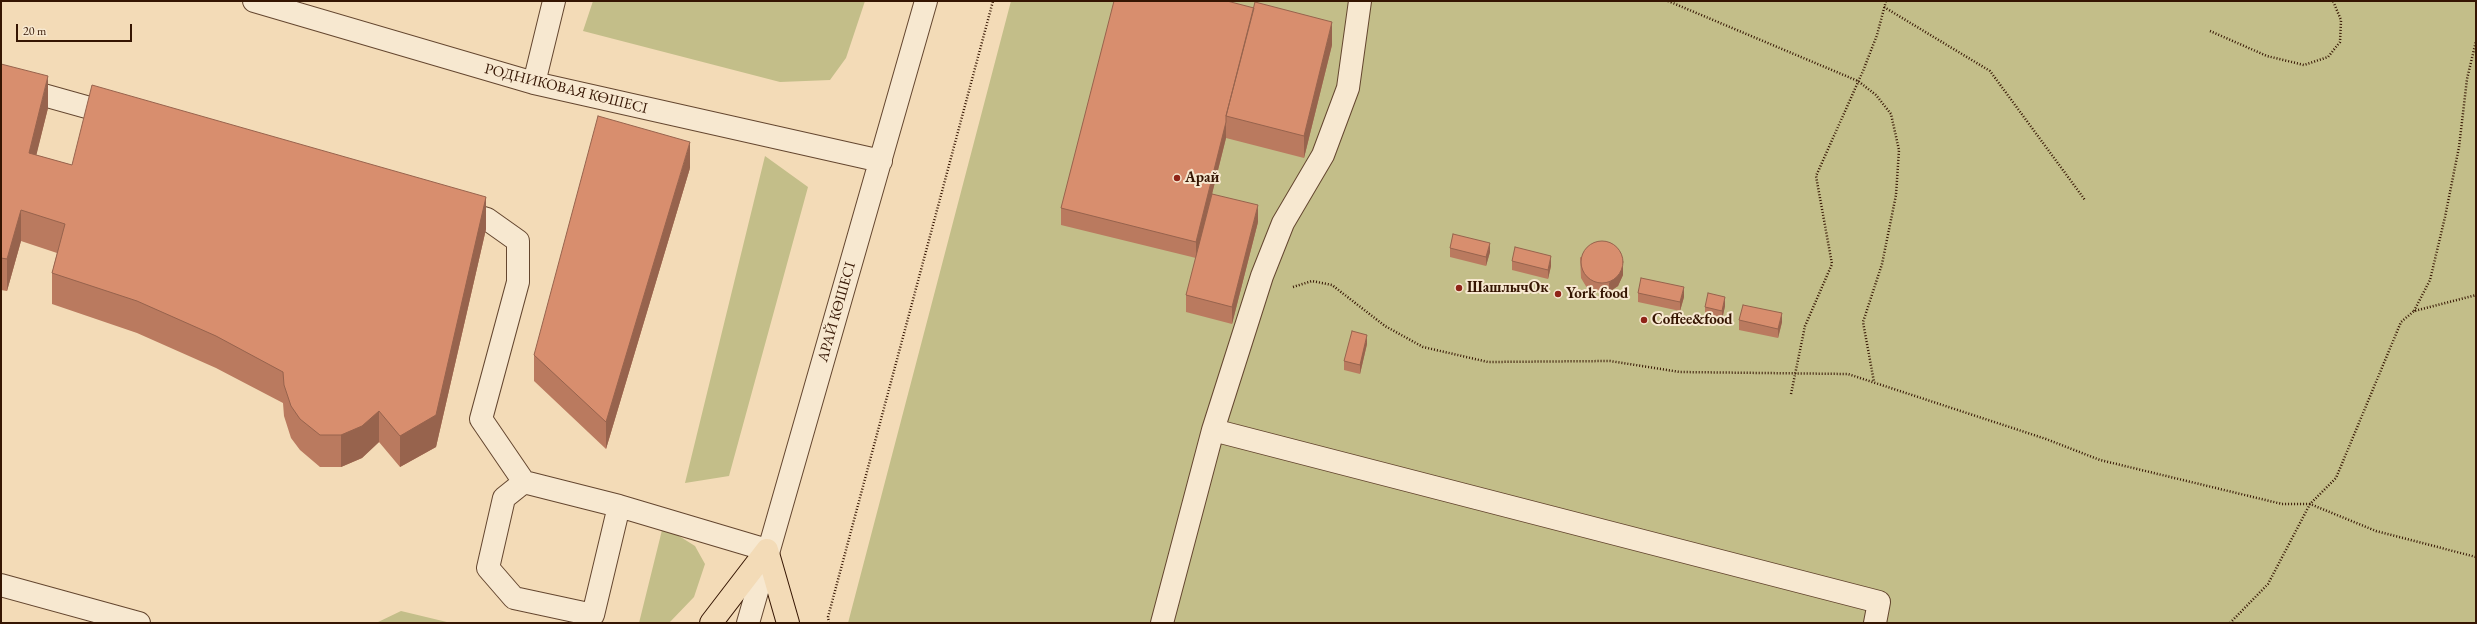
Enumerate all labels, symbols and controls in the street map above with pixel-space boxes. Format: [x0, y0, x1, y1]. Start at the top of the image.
scale bar [18, 16, 134, 42]
text: 20 m [23, 23, 46, 39]
street label: РОДНИКОВАЯ КӨШЕСІ [483, 60, 649, 118]
place label: Арай [1185, 169, 1219, 187]
marker: Арай [1172, 173, 1182, 183]
street label: АРАЙ КӨШЕСІ [814, 260, 860, 364]
place label: ШашлычОк [1467, 279, 1549, 297]
marker: ШашлычОк [1454, 283, 1464, 293]
place label: York food [1566, 285, 1628, 303]
marker: York food [1553, 289, 1563, 299]
place label: Coffee&food [1652, 311, 1733, 329]
marker: Coffee&food [1639, 315, 1649, 325]

